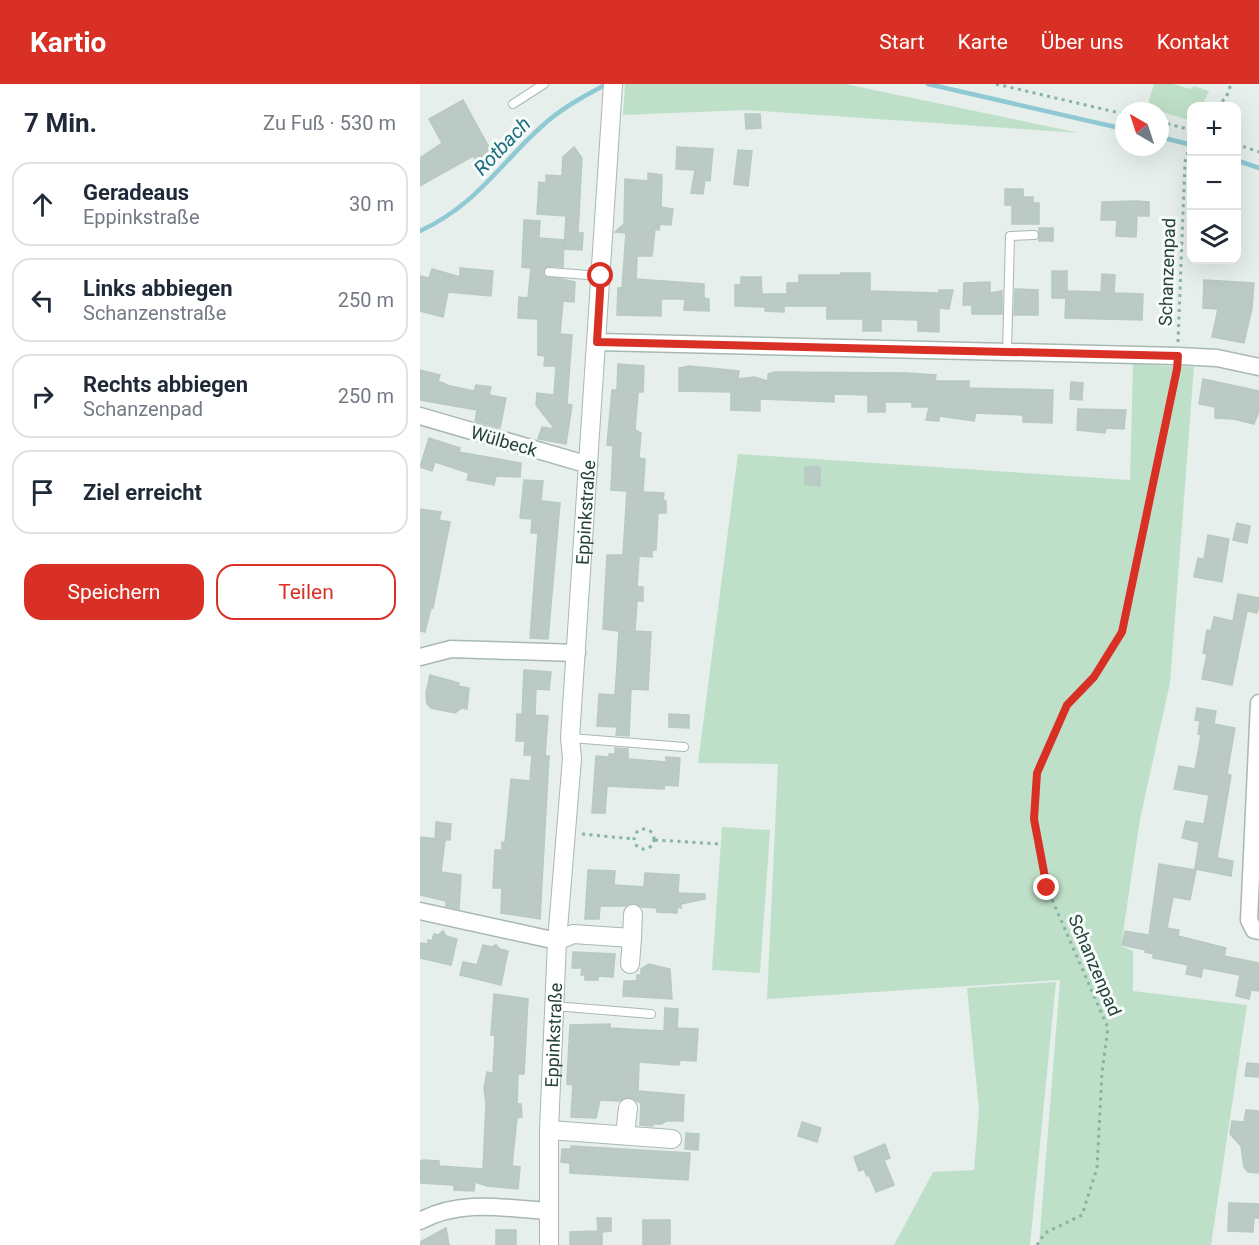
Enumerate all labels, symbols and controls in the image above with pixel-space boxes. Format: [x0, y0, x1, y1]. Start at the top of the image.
text: Kartio [30, 26, 106, 59]
text: Start [879, 30, 925, 54]
text: Karte [958, 30, 1008, 54]
text: Über uns [1041, 30, 1124, 54]
text: Kontakt [1157, 30, 1229, 54]
north arrow [1115, 102, 1169, 156]
map controls [1187, 102, 1241, 264]
button: + [1187, 102, 1241, 156]
text: 7 Min. [24, 108, 97, 138]
text: Zu Fuß · 530 m [263, 111, 396, 135]
water label: Rotbach [468, 112, 536, 180]
button: − [1187, 156, 1241, 210]
text: Geradeaus [83, 180, 189, 205]
icon: ahead [26, 188, 59, 221]
text: 30 m [349, 192, 394, 216]
text: Eppinkstraße [83, 205, 200, 229]
button: layers [1187, 210, 1241, 264]
street label: Schanzenpad [1155, 218, 1179, 326]
route start [587, 262, 613, 288]
text: Links abbiegen [83, 276, 233, 301]
icon: left [26, 284, 59, 317]
text: 250 m [338, 288, 394, 312]
text: Schanzenstraße [83, 301, 226, 325]
text: Rechts abbiegen [83, 372, 248, 397]
icon: right [26, 380, 59, 413]
text: 250 m [338, 384, 394, 408]
text: Schanzenpad [83, 397, 203, 421]
street label: Wülbeck [468, 421, 541, 461]
street label: Eppinkstraße [571, 459, 599, 565]
icon: arrive [26, 476, 59, 509]
text: Ziel erreicht [83, 480, 202, 505]
button: Speichern [24, 564, 204, 620]
button: Teilen [216, 564, 396, 620]
route end [1033, 874, 1059, 900]
street label: Schanzenpad [1064, 911, 1126, 1019]
street label: Eppinkstraße [540, 982, 566, 1088]

